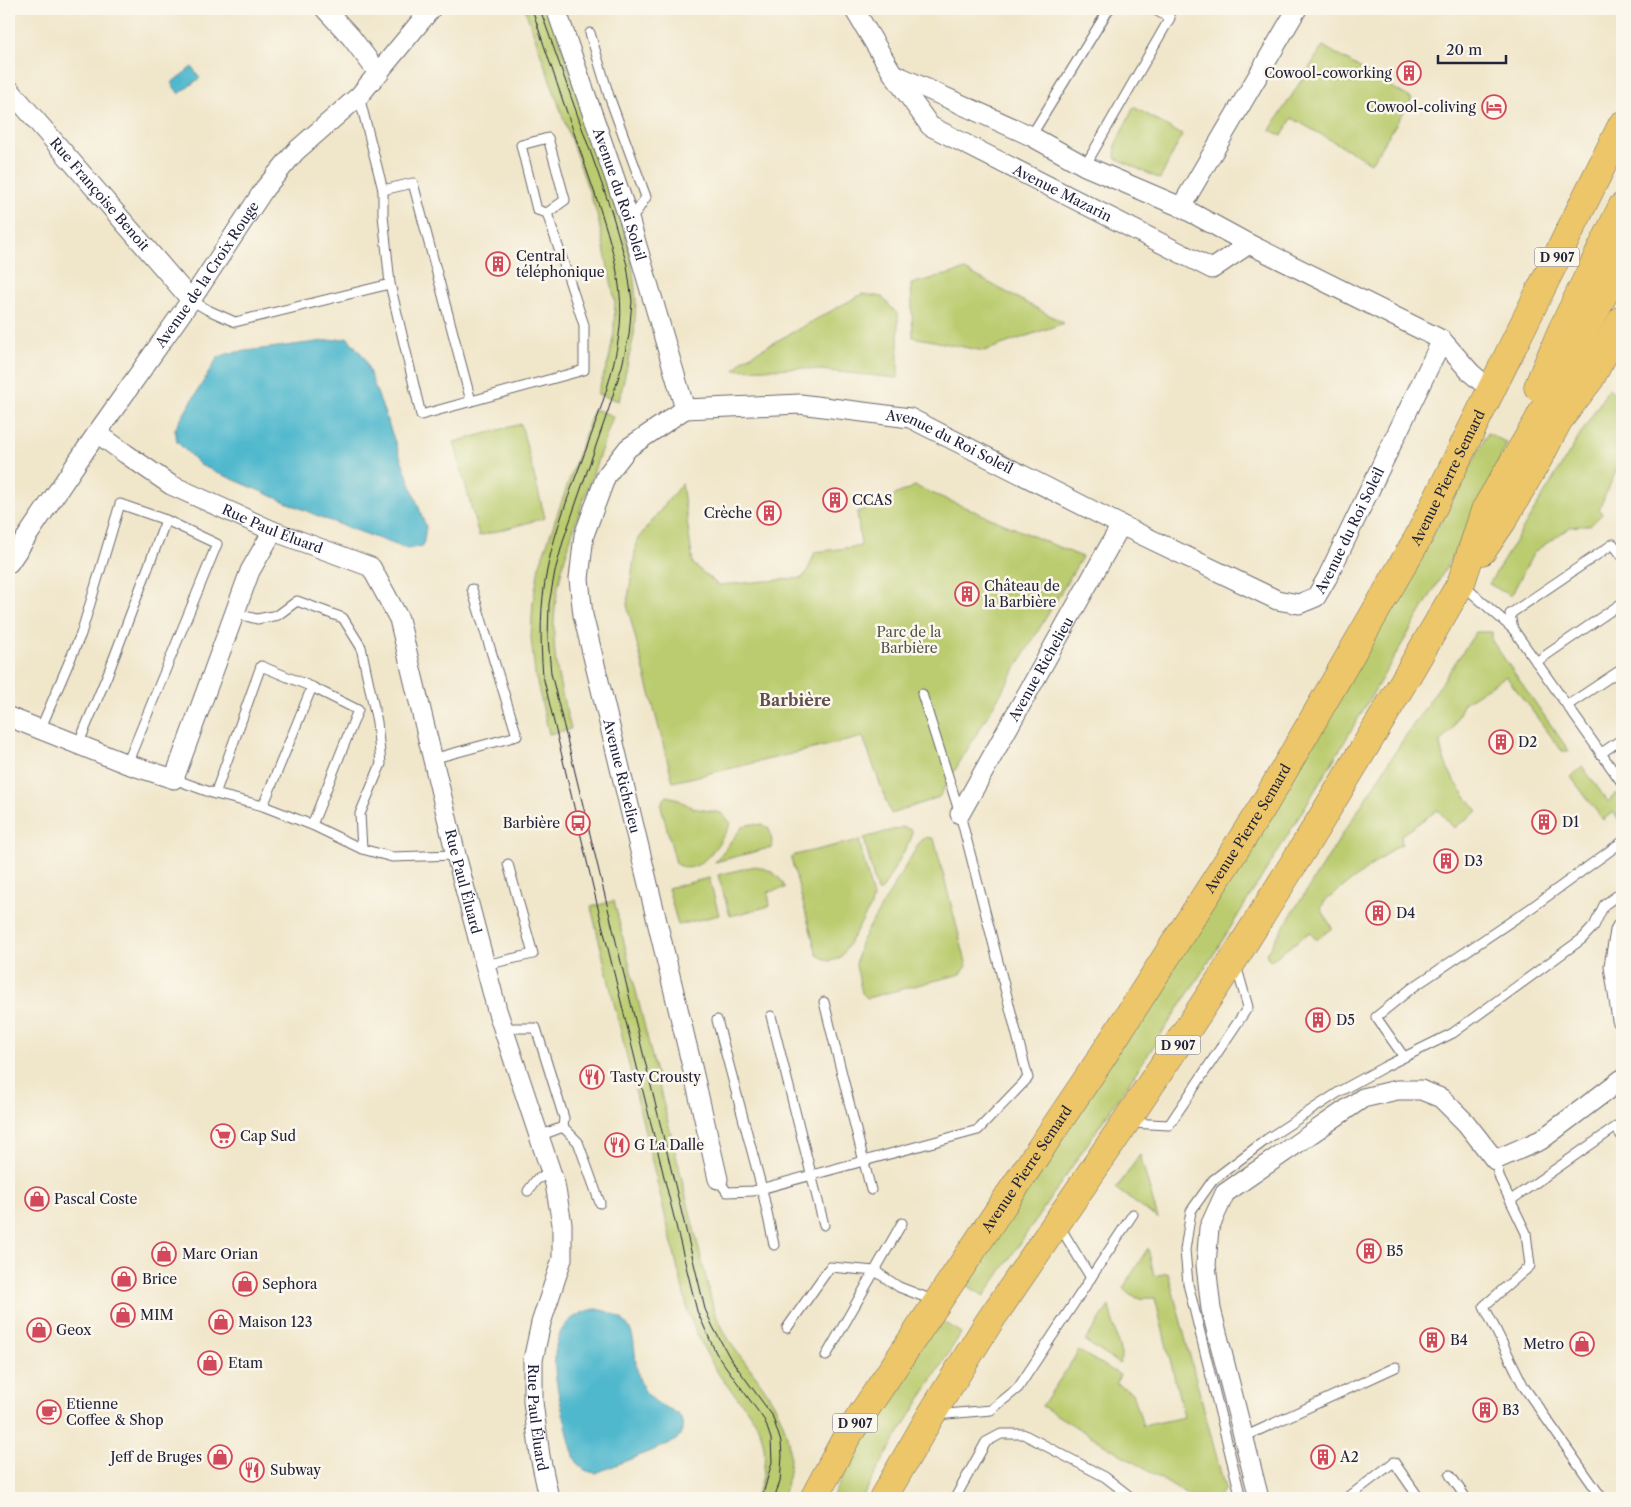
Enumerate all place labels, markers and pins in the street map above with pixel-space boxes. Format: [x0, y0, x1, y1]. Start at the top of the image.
building icon: Cowool-coworking [1396, 60, 1422, 86]
place label: Cowool-coworking [1264, 64, 1393, 82]
hotel icon: Cowool-coliving [1481, 94, 1507, 120]
place label: Cowool-coliving [1366, 98, 1477, 116]
place label: Central téléphonique [516, 247, 605, 281]
building icon: Central téléphonique [485, 251, 511, 277]
building icon: CCAS [822, 487, 848, 513]
place label: CCAS [852, 491, 892, 509]
building icon: Crèche [756, 500, 782, 526]
place label: Crèche [704, 504, 752, 522]
place label: Château de la Barbière [984, 577, 1060, 611]
building icon: Château de la Barbière [954, 581, 980, 607]
building icon: D2 [1488, 729, 1514, 755]
place label: D2 [1518, 733, 1537, 751]
building icon: D1 [1531, 809, 1557, 835]
bus stop icon: Barbière [565, 810, 591, 836]
place label: D1 [1562, 813, 1579, 831]
place label: Barbière [503, 814, 560, 832]
building icon: D3 [1433, 848, 1459, 874]
place label: D3 [1464, 852, 1483, 870]
building icon: D4 [1365, 900, 1391, 926]
place label: D4 [1396, 904, 1415, 922]
building icon: D5 [1305, 1007, 1331, 1033]
place label: D5 [1336, 1011, 1355, 1029]
restaurant icon: Tasty Crousty [579, 1064, 605, 1090]
place label: Tasty Crousty [610, 1068, 701, 1086]
supermarket icon: Cap Sud [210, 1123, 236, 1149]
place label: Cap Sud [240, 1127, 297, 1145]
restaurant icon: G La Dalle [604, 1132, 630, 1158]
place label: G La Dalle [634, 1136, 704, 1154]
shop icon: Pascal Coste [24, 1186, 50, 1212]
place label: Pascal Coste [54, 1190, 137, 1208]
building icon: B5 [1356, 1238, 1382, 1264]
shop icon: Marc Orian [151, 1241, 177, 1267]
place label: B5 [1386, 1242, 1403, 1260]
place label: Marc Orian [182, 1245, 258, 1263]
shop icon: Brice [111, 1266, 137, 1292]
place label: Brice [142, 1270, 177, 1288]
shop icon: Sephora [232, 1271, 258, 1297]
place label: Sephora [262, 1275, 318, 1293]
shop icon: MIM [110, 1302, 136, 1328]
place label: MIM [140, 1306, 174, 1324]
shop icon: Maison 123 [208, 1309, 234, 1335]
place label: Maison 123 [238, 1313, 313, 1331]
shop icon: Geox [26, 1317, 52, 1343]
place label: Geox [56, 1321, 92, 1339]
building icon: B4 [1419, 1327, 1445, 1353]
place label: B4 [1450, 1331, 1468, 1349]
shop icon: Metro [1569, 1331, 1595, 1357]
place label: Metro [1523, 1335, 1564, 1353]
shop icon: Etam [197, 1350, 223, 1376]
place label: Etam [228, 1354, 263, 1372]
place label: Etienne Coffee & Shop [66, 1395, 164, 1429]
building icon: B3 [1472, 1397, 1498, 1423]
cafe icon: Etienne Coffee & Shop [36, 1399, 62, 1425]
place label: B3 [1502, 1401, 1520, 1419]
shop icon: Jeff de Bruges [207, 1444, 233, 1470]
building icon: A2 [1310, 1444, 1336, 1470]
place label: Jeff de Bruges [108, 1448, 202, 1466]
place label: A2 [1339, 1448, 1359, 1466]
restaurant icon: Subway [239, 1457, 265, 1483]
place label: Subway [270, 1461, 321, 1479]

